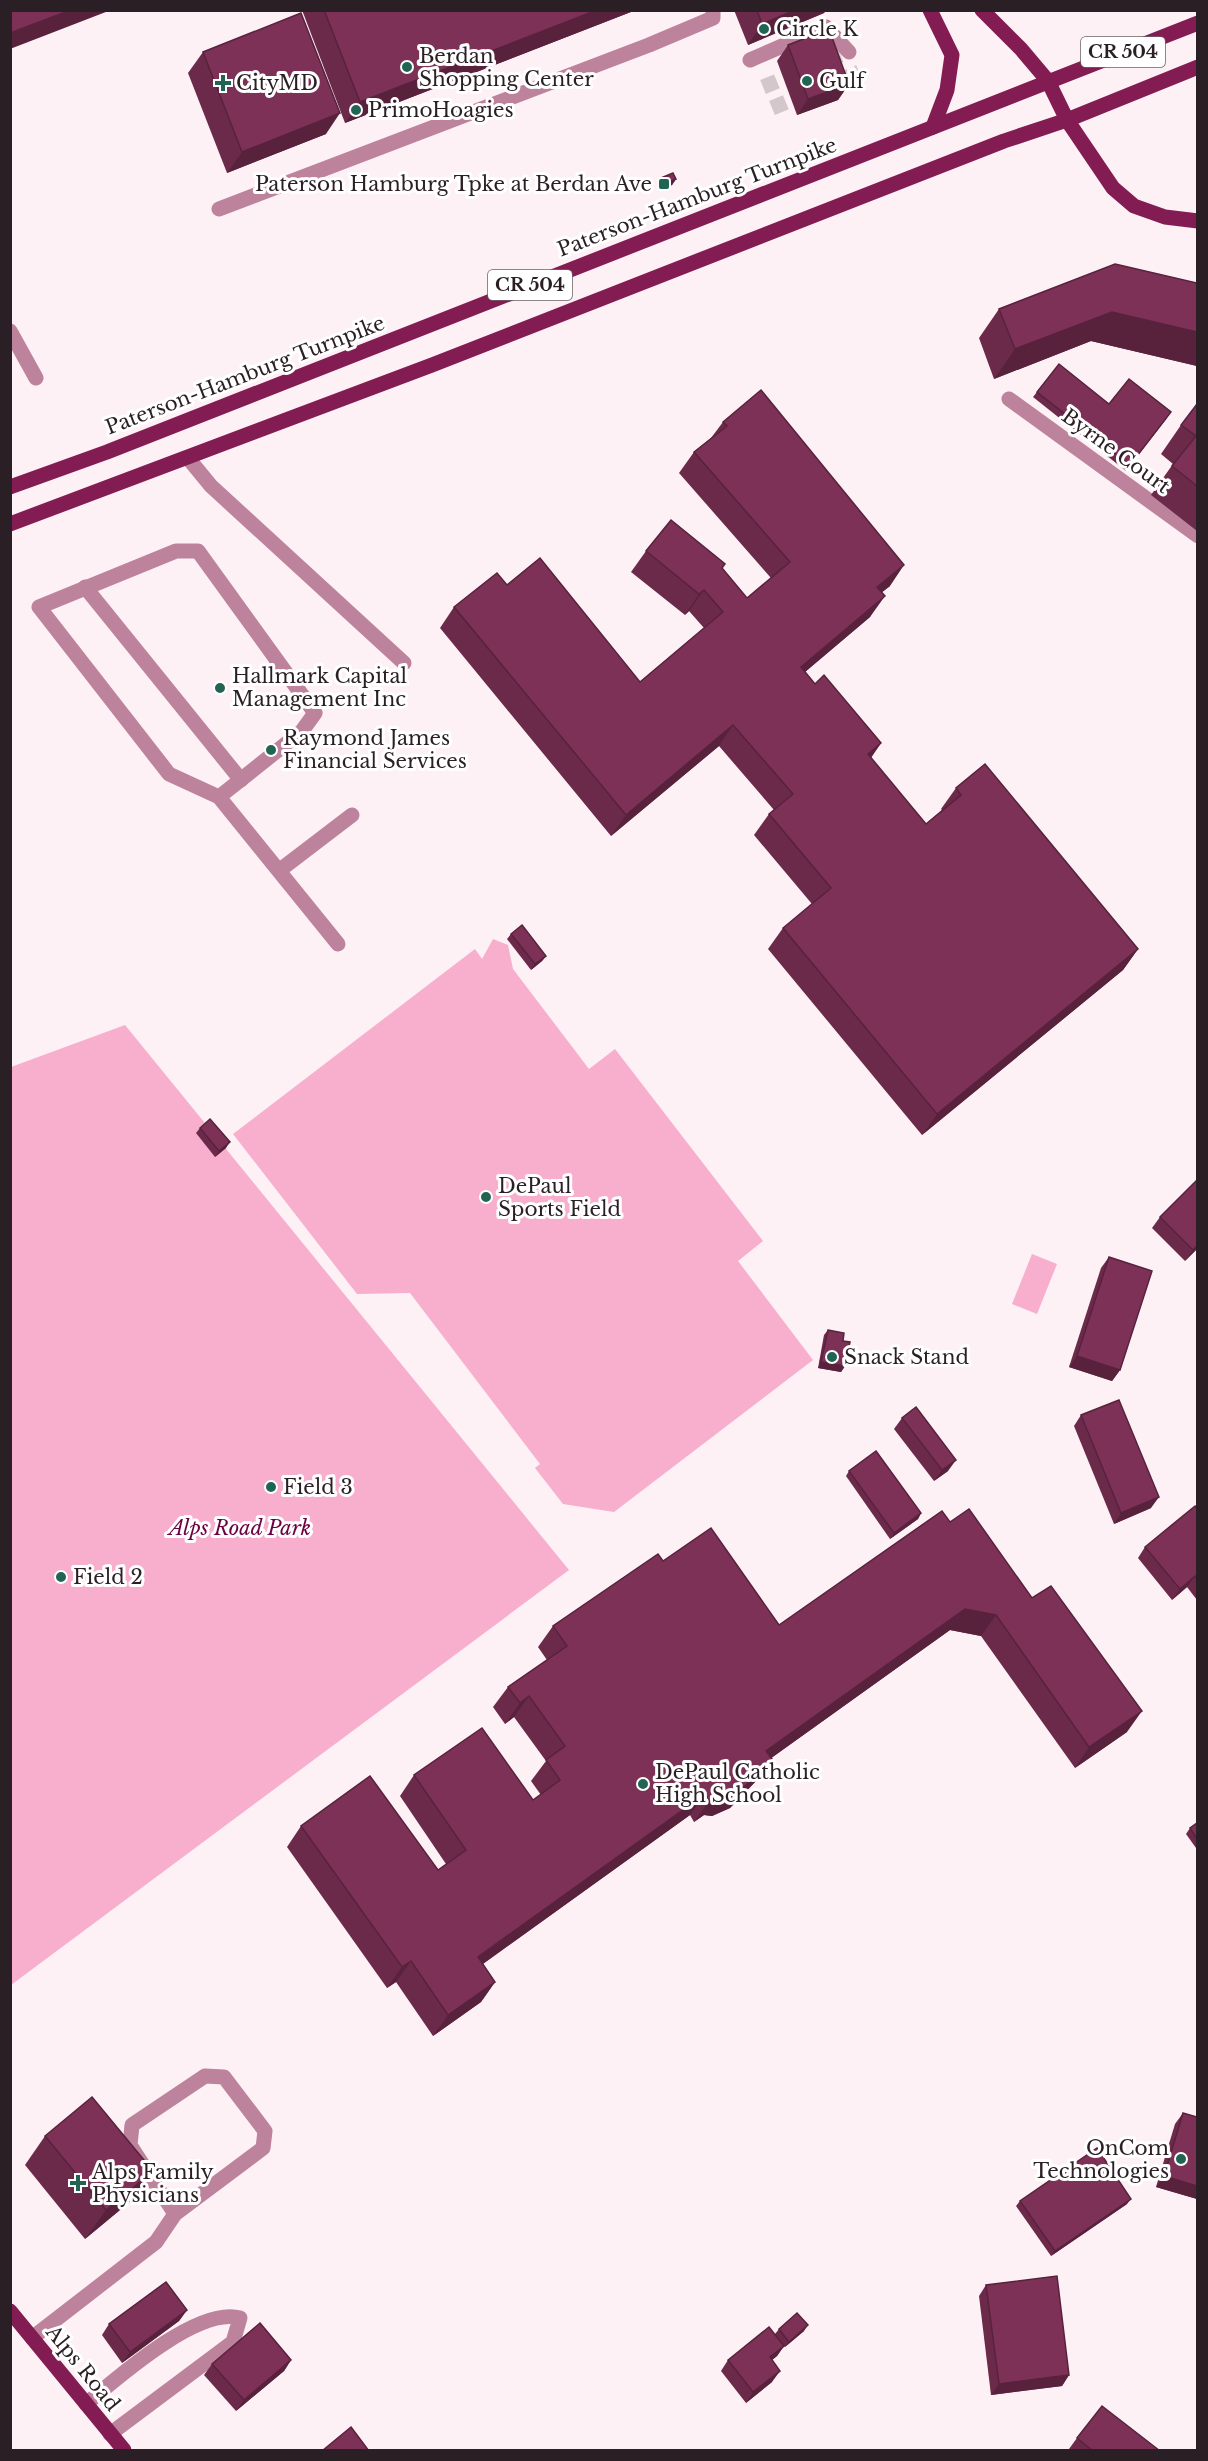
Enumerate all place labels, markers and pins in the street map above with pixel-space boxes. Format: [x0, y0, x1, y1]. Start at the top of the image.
place label: Circle K [776, 17, 859, 41]
marker: Circle K [757, 22, 771, 36]
place label: Berdan Shopping Center [419, 44, 594, 91]
marker: Berdan Shopping Center [400, 60, 414, 74]
place label: Gulf [819, 69, 867, 93]
place label: CityMD [236, 71, 318, 95]
marker: CityMD [214, 74, 232, 92]
marker: Gulf [800, 74, 814, 88]
place label: PrimoHoagies [368, 98, 514, 122]
marker: PrimoHoagies [349, 103, 363, 117]
place label: Paterson Hamburg Tpke at Berdan Ave [255, 172, 652, 196]
marker: Paterson Hamburg Tpke at Berdan Ave [657, 177, 671, 191]
place label: Hallmark Capital Management Inc [232, 664, 407, 711]
marker: Hallmark Capital Management Inc [213, 681, 227, 695]
place label: Raymond James Financial Services [283, 726, 467, 773]
marker: Raymond James Financial Services [264, 743, 278, 757]
place label: DePaul Sports Field [498, 1174, 621, 1221]
marker: DePaul Sports Field [479, 1190, 493, 1204]
place label: Snack Stand [844, 1345, 969, 1369]
marker: Snack Stand [825, 1350, 839, 1364]
place label: Field 3 [283, 1475, 353, 1499]
marker: Field 3 [264, 1480, 278, 1494]
place label: Field 2 [73, 1565, 143, 1589]
marker: Field 2 [54, 1570, 68, 1584]
place label: DePaul Catholic High School [655, 1760, 820, 1807]
marker: DePaul Catholic High School [636, 1777, 650, 1791]
place label: OnCom Technologies [1033, 2136, 1170, 2183]
marker: OnCom Technologies [1174, 2152, 1188, 2166]
place label: Alps Family Physicians [91, 2160, 214, 2207]
marker: Alps Family Physicians [69, 2174, 87, 2192]

